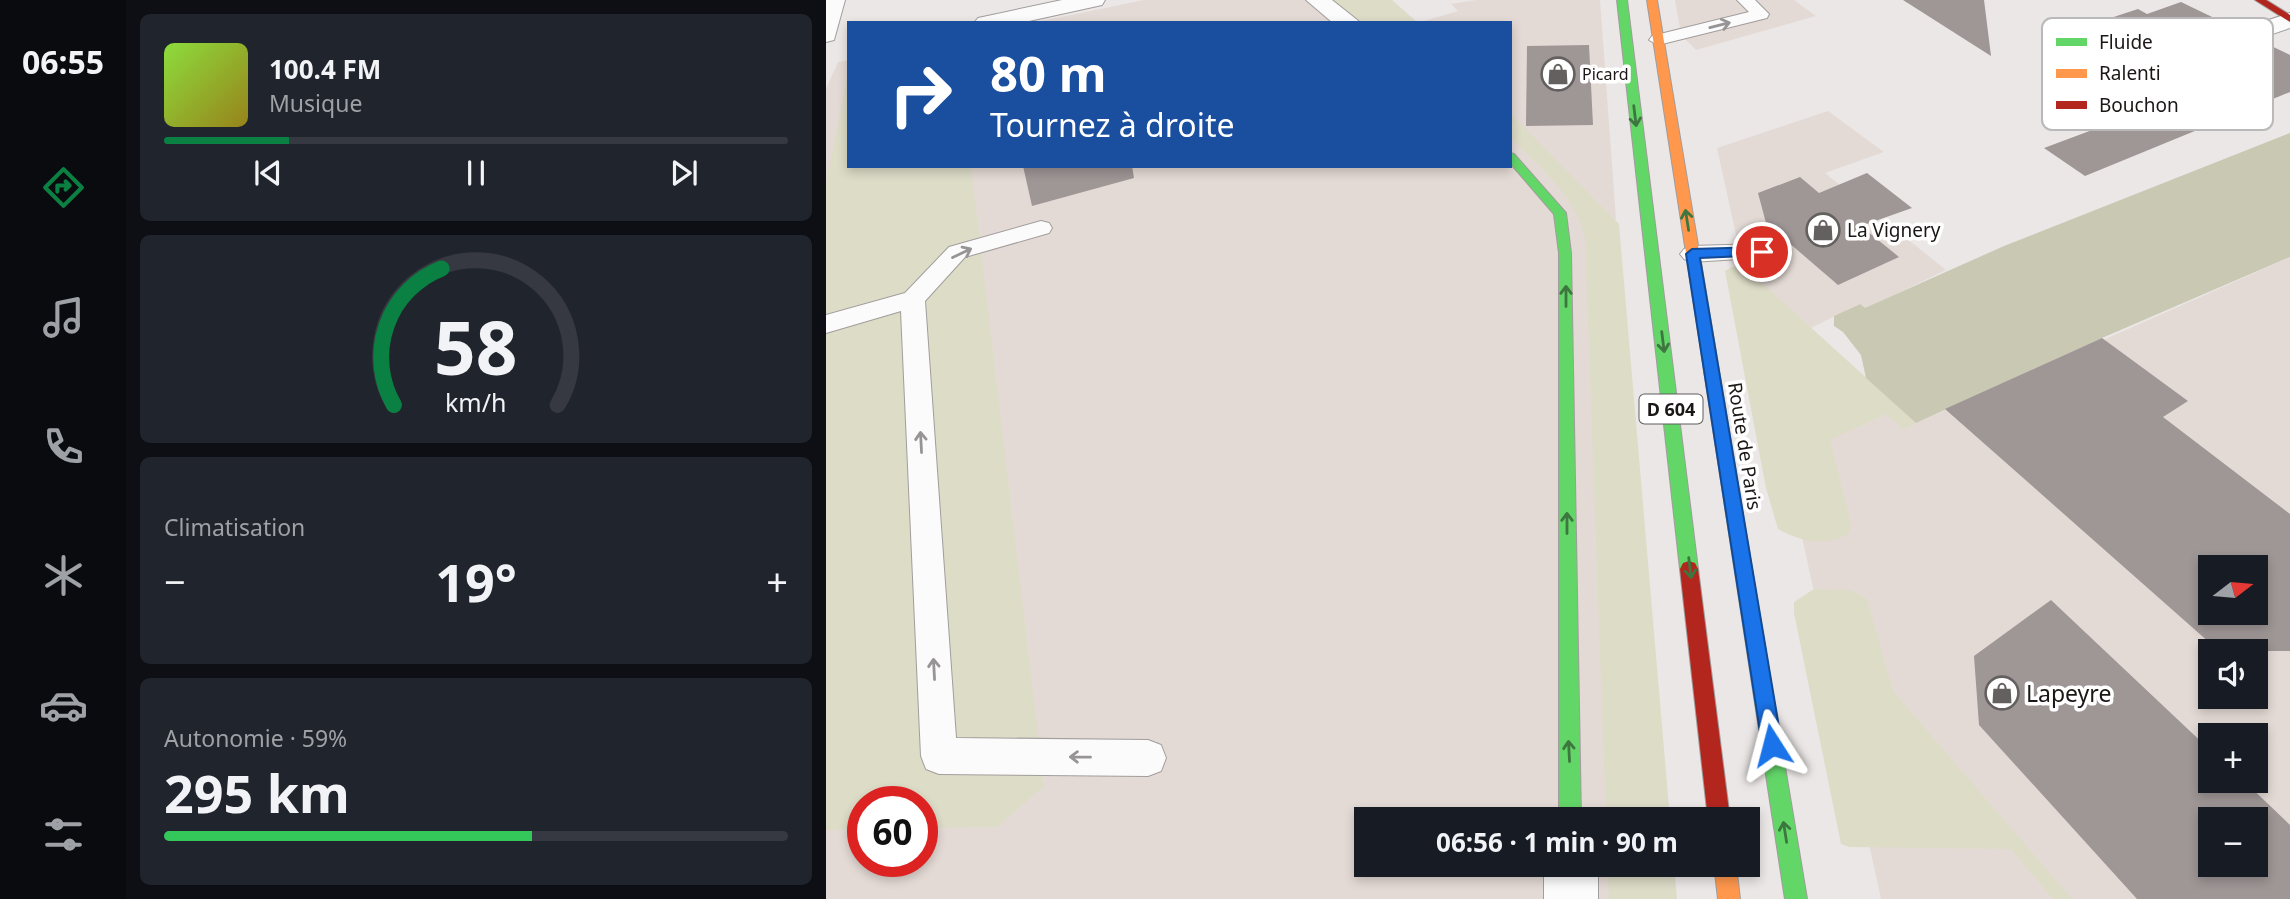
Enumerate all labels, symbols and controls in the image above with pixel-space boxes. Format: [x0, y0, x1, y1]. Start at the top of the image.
one-way arrow [1708, 18, 1731, 31]
legend [2042, 18, 2273, 130]
text: Fluide [2099, 29, 2153, 55]
text: 06:55 [22, 40, 104, 83]
text: 80 m [990, 40, 1107, 106]
icon: right [875, 49, 966, 140]
text: 100.4 FM [269, 51, 381, 87]
shop icon: Picard [1539, 55, 1577, 93]
text: Ralenti [2099, 60, 2161, 86]
place label: Picard [1582, 63, 1629, 85]
text: Musique [269, 87, 362, 119]
text: Bouchon [2099, 92, 2179, 118]
text: Tournez à droite [990, 103, 1235, 146]
one-way arrow [1629, 105, 1642, 127]
icon: previous [249, 154, 287, 192]
icon: pause [457, 154, 495, 192]
icon: next [665, 154, 703, 192]
icon: directions [39, 163, 88, 212]
one-way arrow [1680, 209, 1693, 232]
shop icon: La Vignery [1804, 211, 1842, 249]
place label: La Vignery [1847, 217, 1941, 243]
pin [1732, 222, 1792, 282]
icon: arrive [1743, 233, 1781, 271]
one-way arrow [951, 245, 972, 259]
one-way arrow [1559, 285, 1572, 308]
icon: music [39, 293, 88, 342]
text: 58 [434, 297, 518, 396]
one-way arrow [1657, 330, 1670, 353]
street label: Route de Paris [1722, 380, 1768, 512]
text: km/h [445, 385, 507, 419]
road number: D 604 [1640, 394, 1702, 424]
icon: phone [39, 422, 88, 471]
one-way arrow [914, 431, 927, 454]
text: Climatisation [164, 511, 305, 543]
one-way arrow [1560, 512, 1574, 535]
text: 19° [435, 546, 517, 617]
icon: climate [39, 551, 88, 600]
text: − [164, 555, 186, 607]
text: + [766, 555, 788, 607]
north arrow [2198, 555, 2268, 625]
map controls [2198, 555, 2268, 877]
one-way arrow [1683, 556, 1696, 579]
button: sound [2198, 639, 2268, 709]
one-way arrow [927, 658, 940, 681]
shop icon: Lapeyre [1983, 674, 2021, 712]
place label: Lapeyre [2026, 677, 2111, 709]
icon: car [39, 681, 88, 730]
position arrow [1735, 708, 1809, 782]
text: Autonomie · 59% [164, 722, 347, 754]
button: + [2198, 723, 2268, 793]
one-way arrow [1563, 740, 1576, 763]
one-way arrow [1068, 750, 1091, 764]
text: 295 km [164, 757, 350, 828]
speed limit sign: 60 [847, 786, 938, 877]
button: − [2198, 807, 2268, 877]
icon: filters [39, 810, 88, 859]
one-way arrow [1778, 821, 1791, 843]
text: 06:56 · 1 min · 90 m [1436, 824, 1678, 860]

